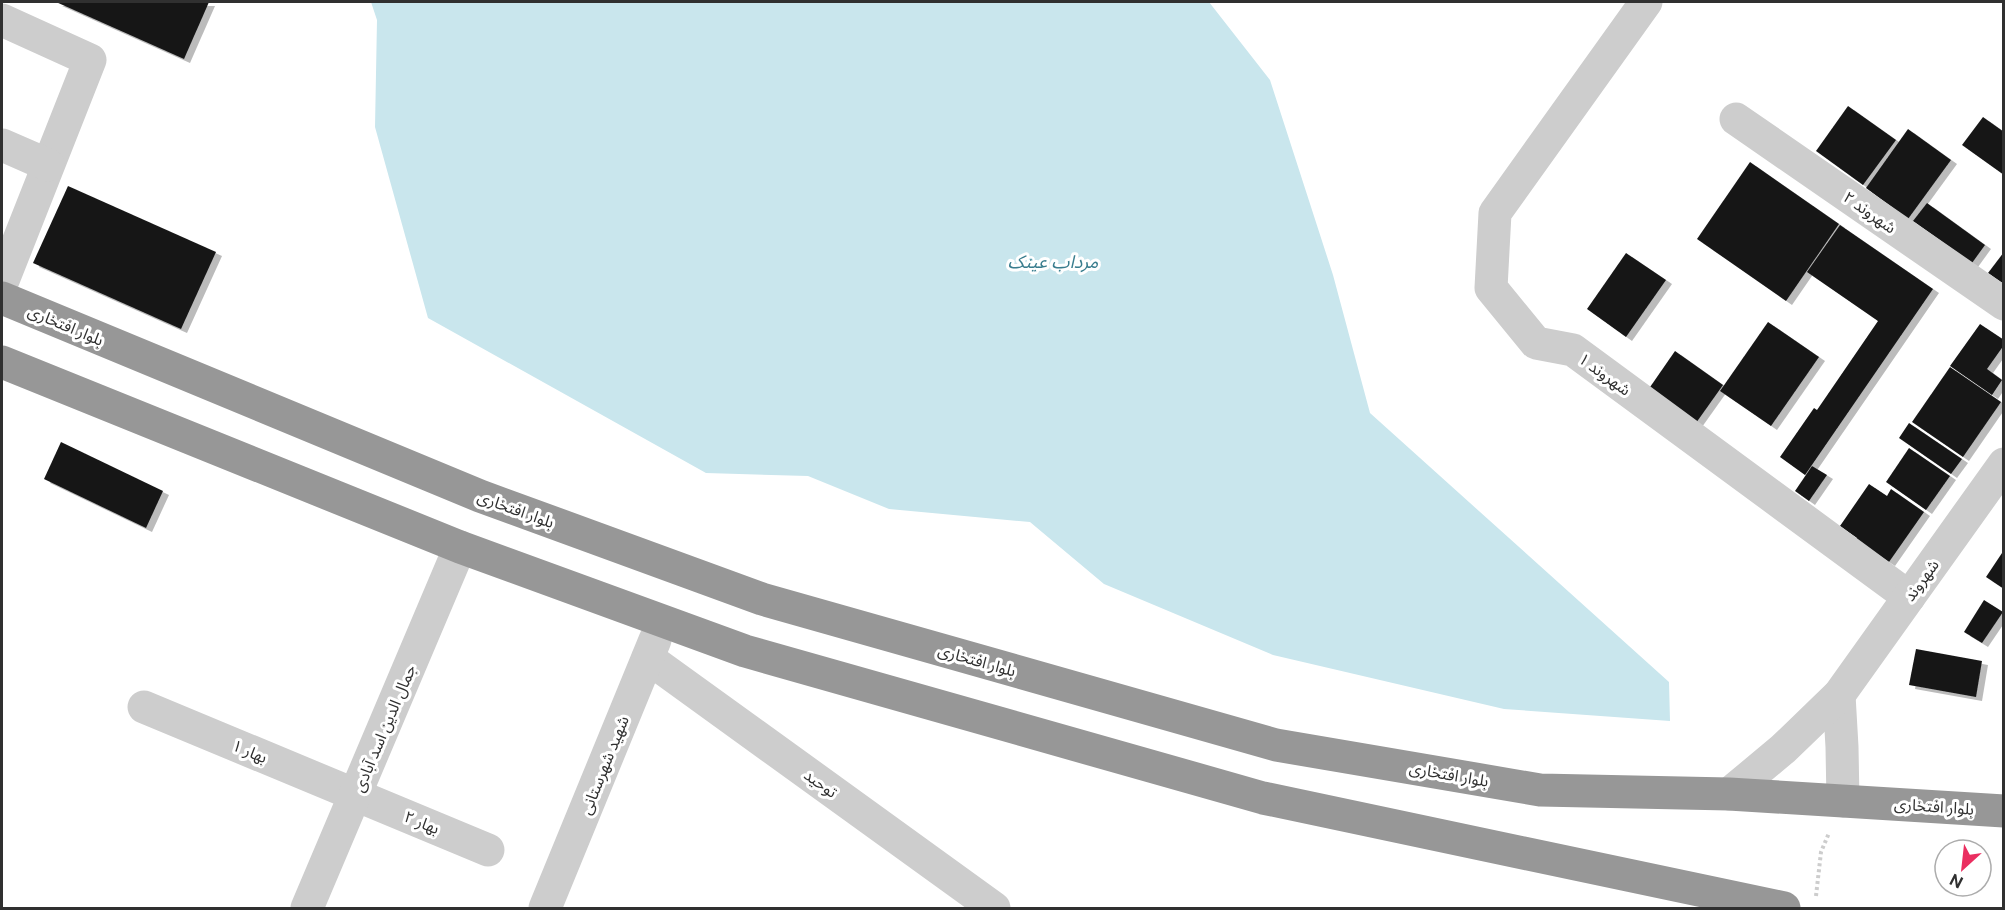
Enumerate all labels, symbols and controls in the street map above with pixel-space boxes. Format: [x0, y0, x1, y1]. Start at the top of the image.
street label: شهروند ۲ [1840, 187, 1900, 237]
water label: مرداب عینک [1008, 251, 1099, 273]
street label: بلوار افتخاری [25, 301, 106, 350]
street label: شهروند ۱ [1575, 349, 1635, 400]
street label: بلوار افتخاری [475, 487, 557, 532]
street label: شهروند [1900, 556, 1943, 605]
street label: بلوار افتخاری [936, 640, 1018, 681]
street label: جمال الدین اسد آبادی [349, 662, 421, 795]
street label: شهید شهرستانی [576, 713, 633, 817]
street label: بهار ۱ [230, 736, 270, 767]
street label: بلوار افتخاری [1408, 758, 1490, 791]
street label: توحید [800, 765, 841, 802]
street label: بلوار افتخاری [1893, 794, 1975, 819]
street label: بهار ۲ [402, 807, 442, 838]
north arrow [1933, 838, 1993, 898]
text: N [1947, 870, 1966, 892]

